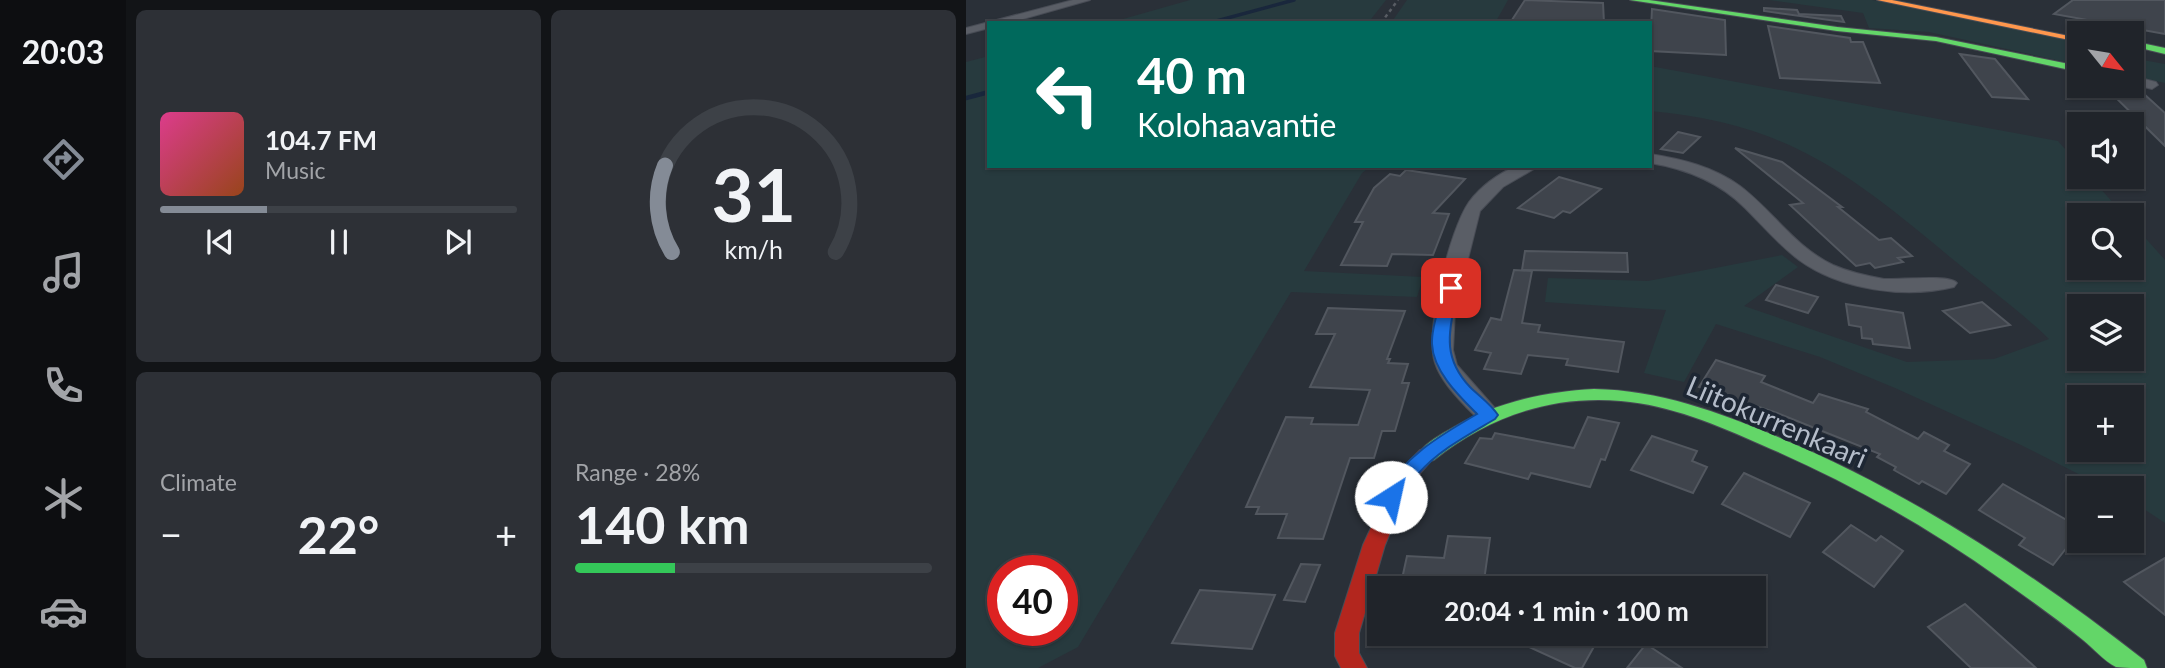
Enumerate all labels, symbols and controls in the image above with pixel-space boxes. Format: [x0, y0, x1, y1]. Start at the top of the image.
north arrow [2067, 21, 2144, 98]
map controls [2067, 21, 2144, 553]
text: 20:03 [22, 32, 104, 71]
text: 40 m [1137, 46, 1247, 104]
icon: left [1022, 49, 1113, 140]
text: Kolohaavantie [1137, 105, 1336, 144]
button: sound [2067, 112, 2144, 189]
text: 104.7 FM [265, 124, 377, 156]
icon: directions [39, 135, 88, 184]
text: 31 [711, 151, 796, 239]
text: Music [265, 156, 325, 184]
button: search [2067, 203, 2144, 280]
icon: previous [201, 223, 239, 261]
icon: pause [320, 223, 358, 261]
icon: next [439, 223, 477, 261]
text: km/h [724, 234, 783, 264]
icon: music [39, 248, 88, 297]
pin [1421, 258, 1481, 318]
icon: arrive [1432, 269, 1470, 307]
button: layers [2067, 294, 2144, 371]
icon: phone [39, 361, 88, 410]
street label: Liitokurrenkaari [1682, 368, 1872, 474]
button: + [2067, 385, 2144, 462]
text: Range · 28% [575, 458, 700, 486]
position arrow [1354, 460, 1428, 534]
text: Climate [160, 468, 237, 496]
icon: climate [39, 474, 88, 523]
button: − [2067, 476, 2144, 553]
text: 140 km [575, 493, 749, 555]
text: 22° [298, 503, 379, 565]
text: − [160, 511, 182, 557]
text: + [495, 511, 517, 557]
speed limit sign: 40 [987, 555, 1078, 646]
icon: car [39, 587, 88, 636]
text: 20:04 · 1 min · 100 m [1444, 595, 1689, 627]

